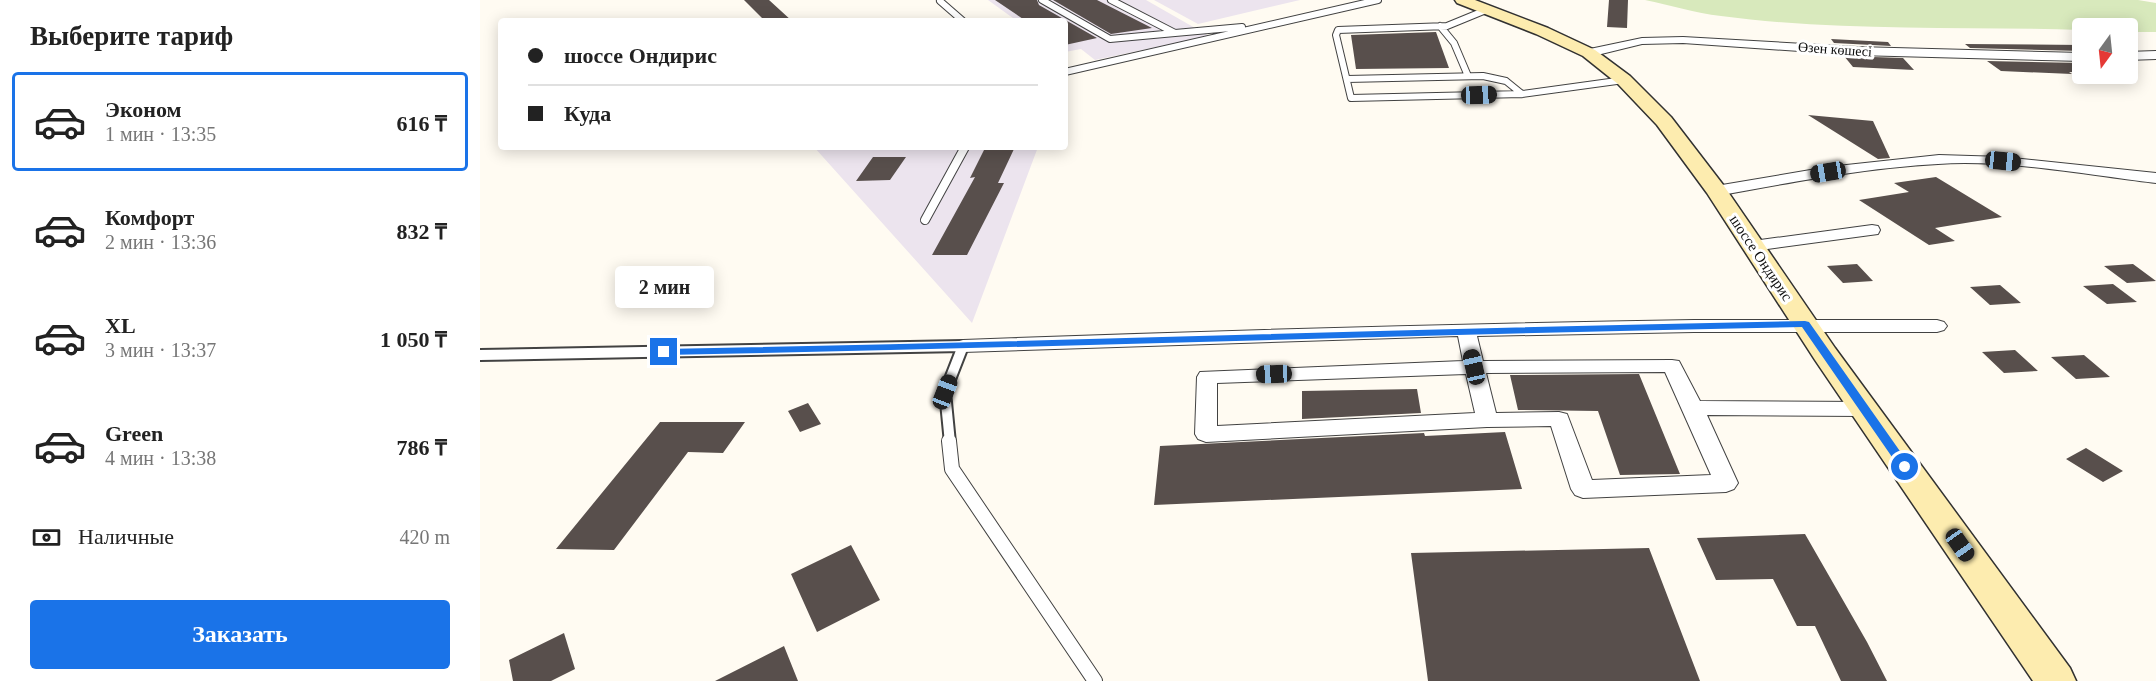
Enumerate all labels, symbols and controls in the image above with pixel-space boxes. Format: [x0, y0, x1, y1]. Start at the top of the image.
north arrow [2072, 18, 2138, 84]
map controls [2072, 18, 2138, 84]
text: Выберите тариф [30, 21, 233, 51]
street label: Өзен көшесі [1797, 39, 1873, 60]
text: шоссе Ондирис [564, 43, 717, 68]
car [1461, 85, 1497, 105]
icon: car [33, 95, 87, 149]
text: Эконом [105, 97, 182, 122]
text: Куда [564, 101, 611, 126]
text: 616 ₸ [396, 111, 447, 136]
text: 1 мин · 13:35 [105, 123, 216, 145]
car [1984, 150, 2022, 172]
car [1809, 160, 1847, 184]
icon: car [33, 203, 87, 257]
text: Комфорт [105, 205, 194, 230]
street label: шоссе Ондирис [1726, 212, 1796, 304]
text: 832 ₸ [396, 219, 447, 244]
text: 2 мин · 13:36 [105, 231, 216, 253]
callout: 2 мин [614, 265, 714, 307]
text: 2 мин [639, 276, 690, 298]
icon: car [33, 311, 87, 365]
text: XL [105, 313, 136, 338]
text: 1 050 ₸ [380, 327, 447, 352]
route end [650, 338, 677, 365]
text: 3 мин · 13:37 [105, 339, 216, 361]
car [1461, 347, 1487, 387]
car [1256, 364, 1292, 384]
car [930, 372, 960, 412]
icon: car [33, 419, 87, 473]
text: Green [105, 421, 163, 446]
text: 786 ₸ [396, 435, 447, 460]
text: 4 мин · 13:38 [105, 447, 216, 469]
route start [1891, 453, 1918, 480]
icon: cash [30, 521, 63, 554]
text: Наличные [78, 524, 174, 549]
car [1942, 525, 1978, 565]
text: 420 m [399, 526, 450, 548]
button: Заказать [30, 600, 450, 669]

